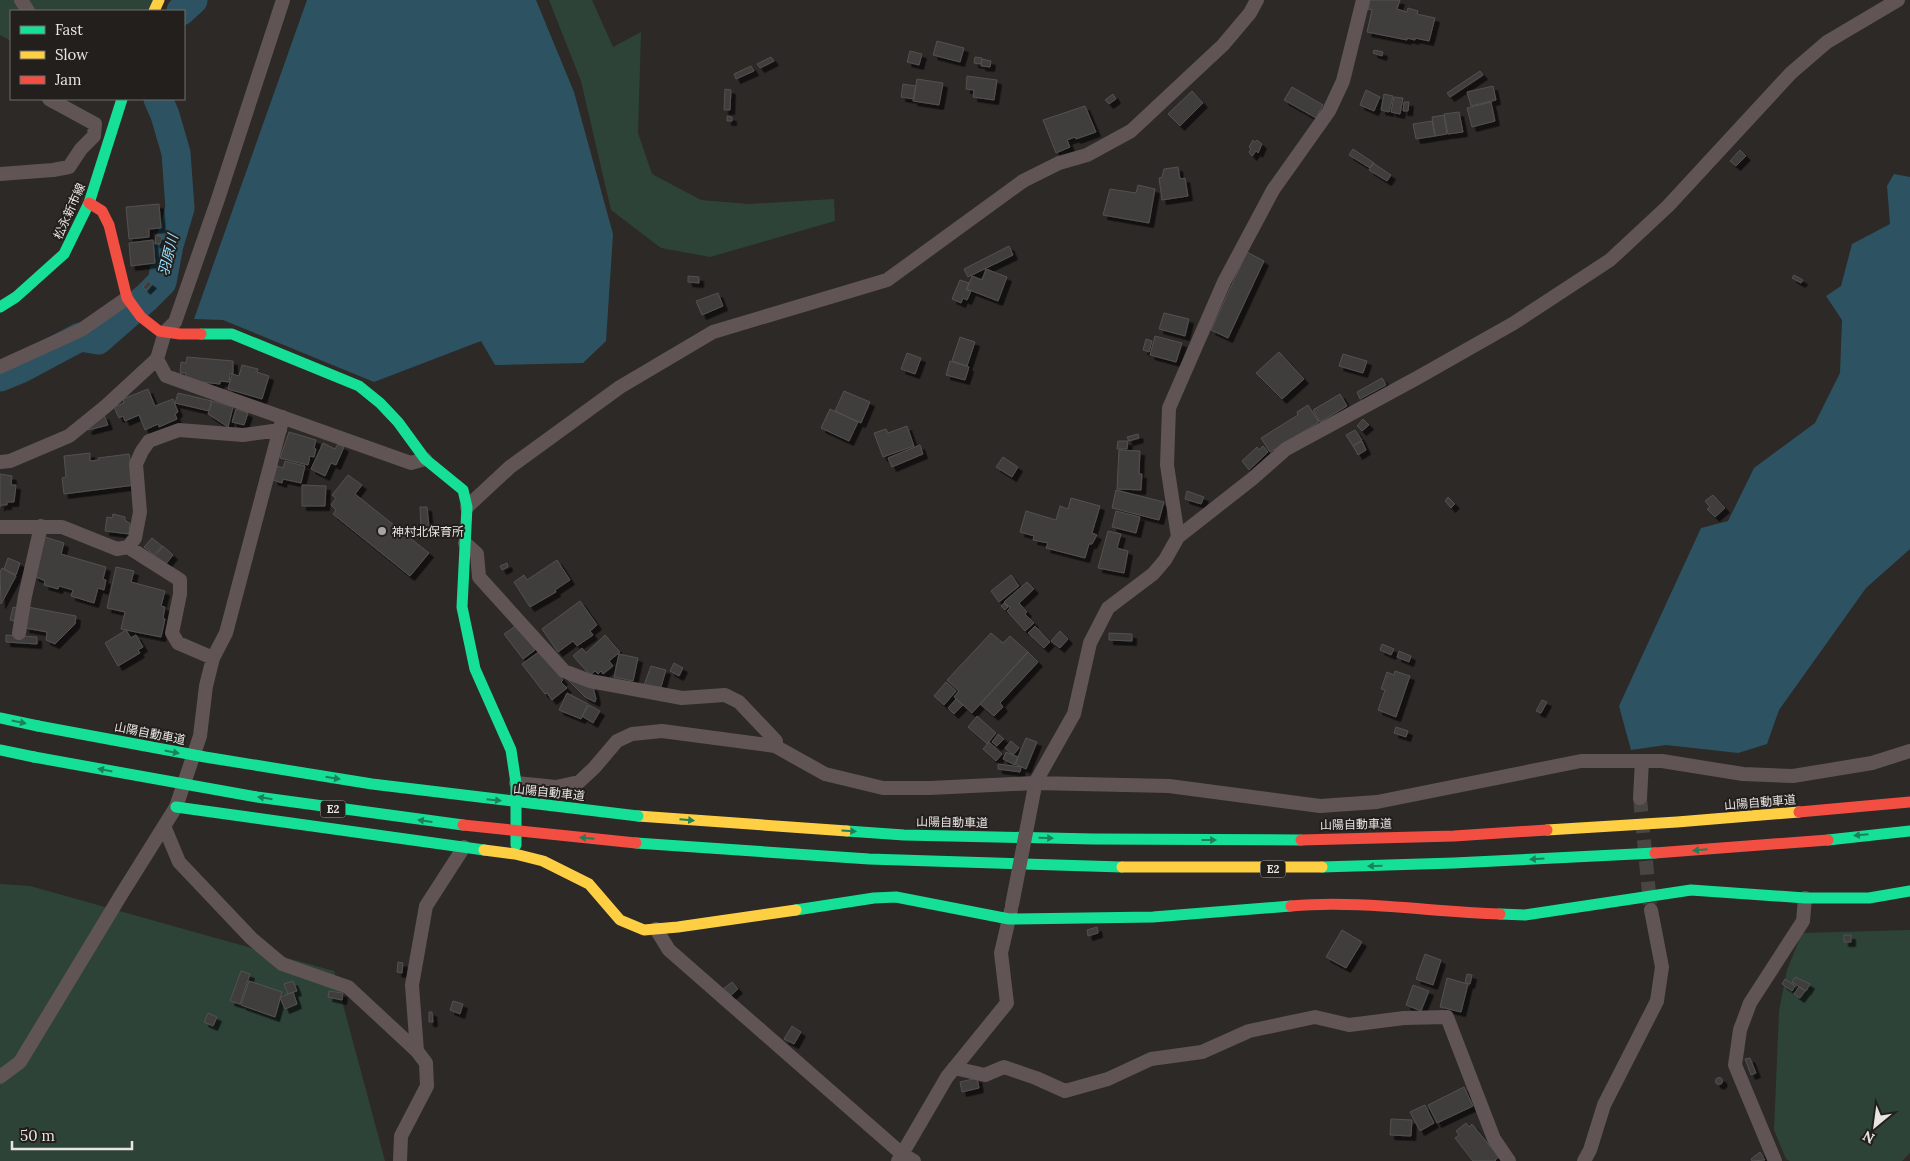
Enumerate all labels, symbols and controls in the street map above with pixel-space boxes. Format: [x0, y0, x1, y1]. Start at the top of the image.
legend [10, 10, 185, 100]
text: Fast [55, 20, 83, 39]
text: Slow [55, 45, 88, 64]
text: Jam [54, 70, 82, 89]
street label: 松永新市線 [50, 181, 88, 241]
water label: 羽原川 [154, 231, 182, 278]
place label: 神村北保育所 [392, 524, 464, 539]
marker: 神村北保育所 [376, 525, 388, 537]
one-way arrow [12, 719, 28, 727]
street label: 山陽自動車道 [113, 719, 187, 747]
one-way arrow [165, 748, 181, 756]
one-way arrow [97, 766, 112, 774]
one-way arrow [325, 774, 341, 782]
street label: 山陽自動車道 [512, 781, 586, 803]
street label: 山陽自動車道 [1723, 791, 1797, 813]
one-way arrow [256, 793, 272, 801]
one-way arrow [486, 796, 502, 804]
road number: E2 [320, 801, 346, 818]
street label: 山陽自動車道 [916, 814, 988, 830]
one-way arrow [679, 816, 695, 824]
street label: 山陽自動車道 [1320, 816, 1392, 832]
one-way arrow [417, 817, 433, 825]
one-way arrow [841, 828, 857, 836]
one-way arrow [1853, 831, 1869, 839]
one-way arrow [579, 834, 595, 842]
one-way arrow [1038, 834, 1054, 842]
one-way arrow [1201, 836, 1217, 844]
one-way arrow [1691, 846, 1707, 854]
one-way arrow [1529, 856, 1545, 864]
road number: E2 [1260, 861, 1286, 878]
one-way arrow [1367, 862, 1383, 870]
north arrow [1850, 1101, 1900, 1151]
scale bar [12, 1118, 132, 1150]
text: 50 m [20, 1126, 55, 1145]
text: N [1859, 1127, 1878, 1148]

